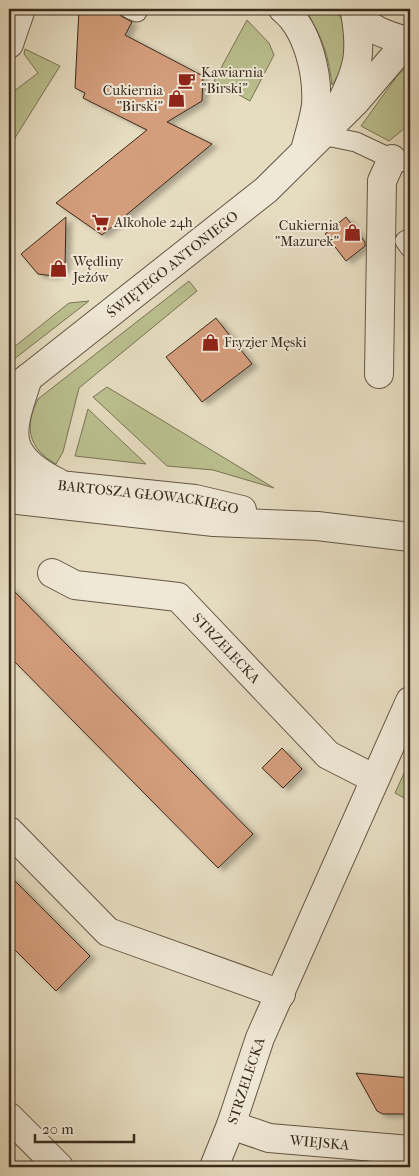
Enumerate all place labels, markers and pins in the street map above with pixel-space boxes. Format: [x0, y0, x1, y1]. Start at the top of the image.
place label: Kawiarnia "Birski" [201, 64, 264, 97]
cafe icon: Kawiarnia "Birski" [177, 70, 197, 90]
place label: Cukiernia "Birski" [103, 82, 164, 115]
shop icon: Cukiernia "Birski" [167, 88, 187, 108]
supermarket icon: Alkohole 24h [90, 212, 110, 232]
place label: Alkohole 24h [113, 214, 193, 231]
place label: Cukiernia "Mazurek" [275, 217, 340, 250]
shop icon: Cukiernia "Mazurek" [343, 223, 363, 243]
place label: Wędliny Jeżów [72, 253, 124, 286]
shop icon: Wędliny Jeżów [49, 259, 69, 279]
shop icon: Fryzjer Męski [200, 332, 220, 352]
place label: Fryzjer Męski [224, 334, 307, 351]

